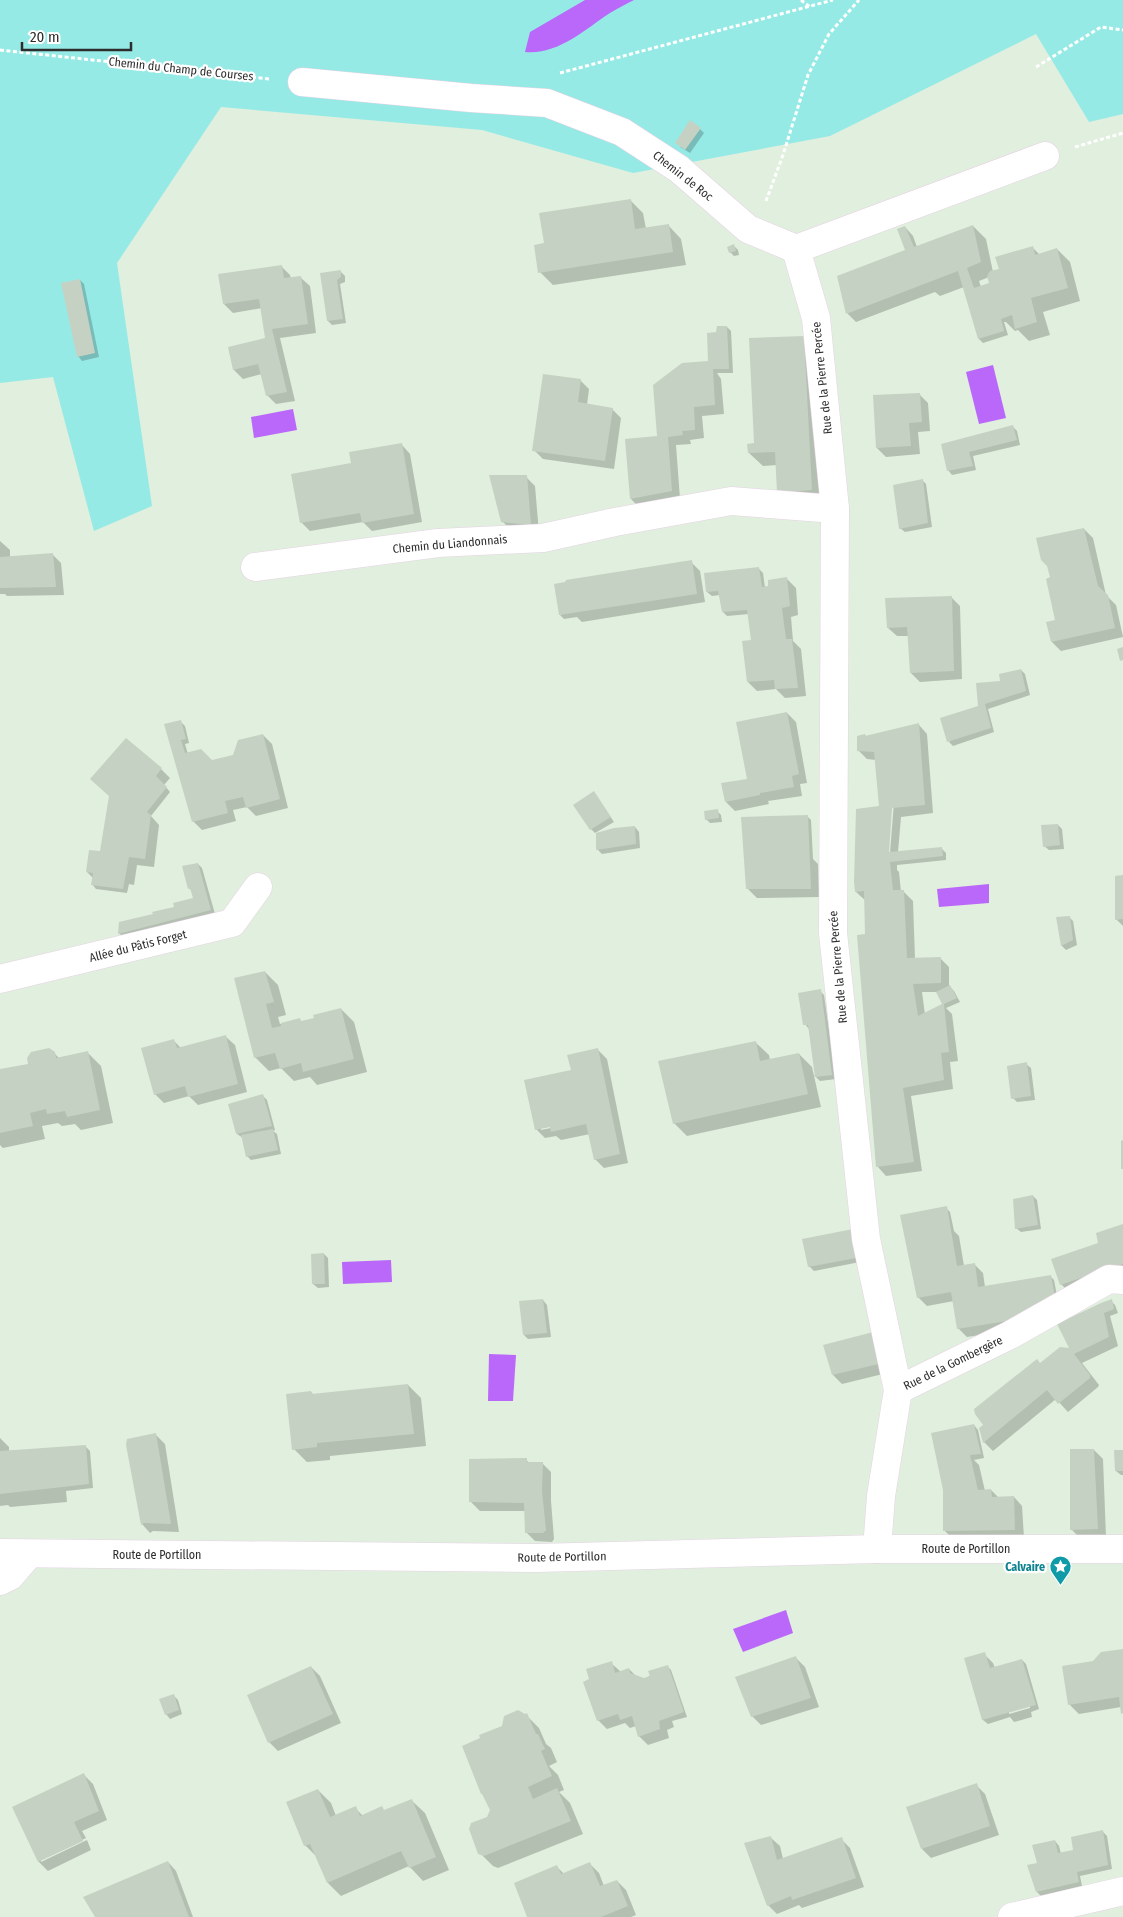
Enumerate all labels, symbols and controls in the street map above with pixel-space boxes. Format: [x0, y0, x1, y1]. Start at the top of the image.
scale bar [22, 20, 131, 52]
text: 20 m [30, 28, 60, 46]
street label: Chemin du Champ de Courses [108, 54, 254, 84]
street label: Chemin de Roc [650, 148, 716, 204]
street label: Rue de la Pierre Percée [809, 321, 835, 435]
street label: Chemin du Liandonnais [392, 532, 508, 556]
street label: Rue de la Pierre Percée [826, 910, 850, 1024]
street label: Allée du Pâtis Forget [88, 927, 188, 965]
street label: Rue de la Gombergère [901, 1333, 1005, 1393]
street label: Route de Portillon [922, 1542, 1010, 1556]
street label: Route de Portillon [113, 1548, 201, 1562]
street label: Route de Portillon [517, 1549, 607, 1565]
place icon: Calvaire [1049, 1555, 1073, 1586]
place label: Calvaire [1005, 1560, 1045, 1574]

